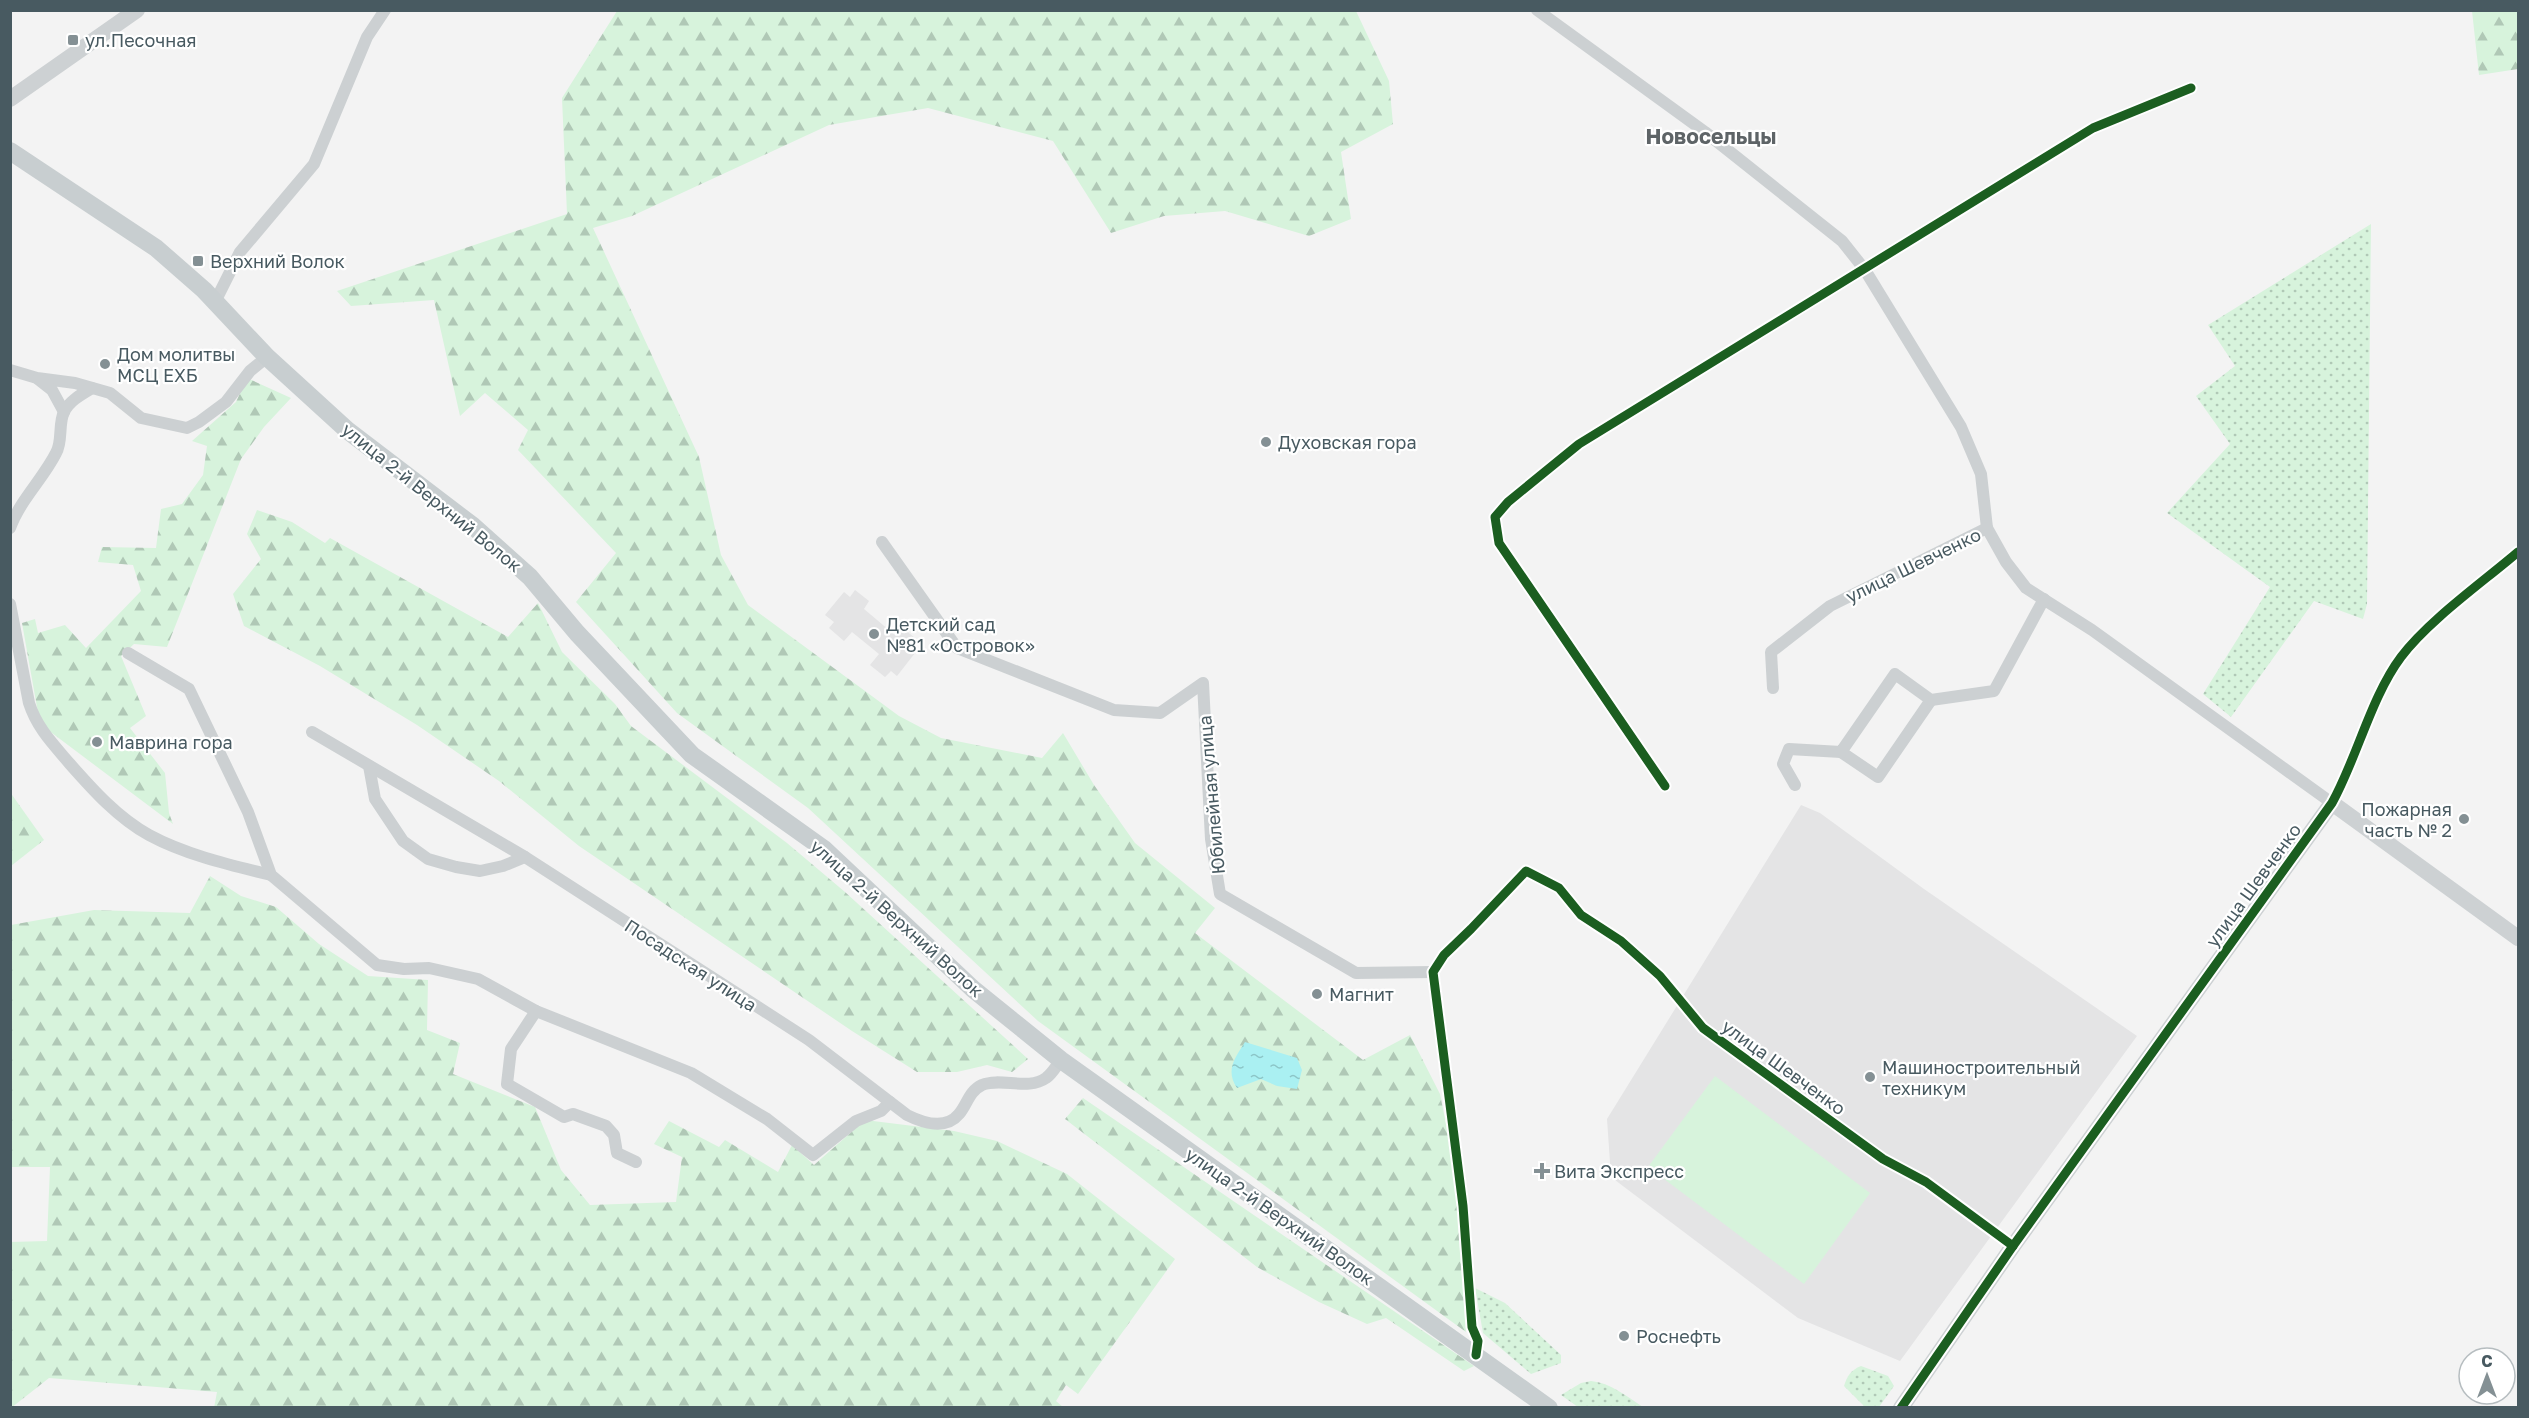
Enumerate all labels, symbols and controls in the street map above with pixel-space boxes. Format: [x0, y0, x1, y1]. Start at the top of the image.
place label: ул.Песочная [85, 29, 197, 51]
marker: ул.Песочная [66, 33, 80, 47]
district label: Новосельцы [1646, 123, 1776, 149]
place label: Верхний Волок [210, 250, 345, 272]
marker: Верхний Волок [191, 254, 205, 268]
place label: Дом молитвы МСЦ ЕХБ [117, 343, 235, 386]
marker: Дом молитвы МСЦ ЕХБ [98, 357, 112, 371]
street label: улица 2-й Верхний Волок [338, 418, 526, 576]
place label: Духовская гора [1278, 431, 1417, 453]
marker: Духовская гора [1259, 435, 1273, 449]
street label: улица Шевченко [1842, 523, 1984, 607]
place label: Детский сад №81 «Островок» [886, 613, 1035, 656]
marker: Детский сад №81 «Островок» [867, 627, 881, 641]
street label: Юбилейная улица [1193, 715, 1229, 875]
place label: Маврина гора [109, 731, 233, 753]
marker: Маврина гора [90, 735, 104, 749]
place label: Пожарная часть № 2 [2361, 798, 2452, 841]
marker: Пожарная часть № 2 [2457, 812, 2471, 826]
street label: улица Шевченко [2201, 819, 2305, 951]
street label: улица 2-й Верхний Волок [806, 835, 988, 1001]
street label: Посадская улица [621, 914, 761, 1016]
place label: Магнит [1329, 983, 1394, 1005]
marker: Магнит [1310, 987, 1324, 1001]
street label: улица Шевченко [1718, 1015, 1850, 1119]
place label: Машиностроительный техникум [1882, 1056, 2080, 1099]
marker: Машиностроительный техникум [1863, 1070, 1877, 1084]
street label: улица 2-й Верхний Волок [1182, 1142, 1378, 1290]
place label: Вита Экспресс [1554, 1160, 1684, 1182]
marker: Вита Экспресс [1535, 1164, 1549, 1178]
place label: Роснефть [1636, 1325, 1721, 1347]
marker: Роснефть [1617, 1329, 1631, 1343]
north arrow [2457, 1346, 2517, 1406]
text: С [2481, 1351, 2493, 1371]

